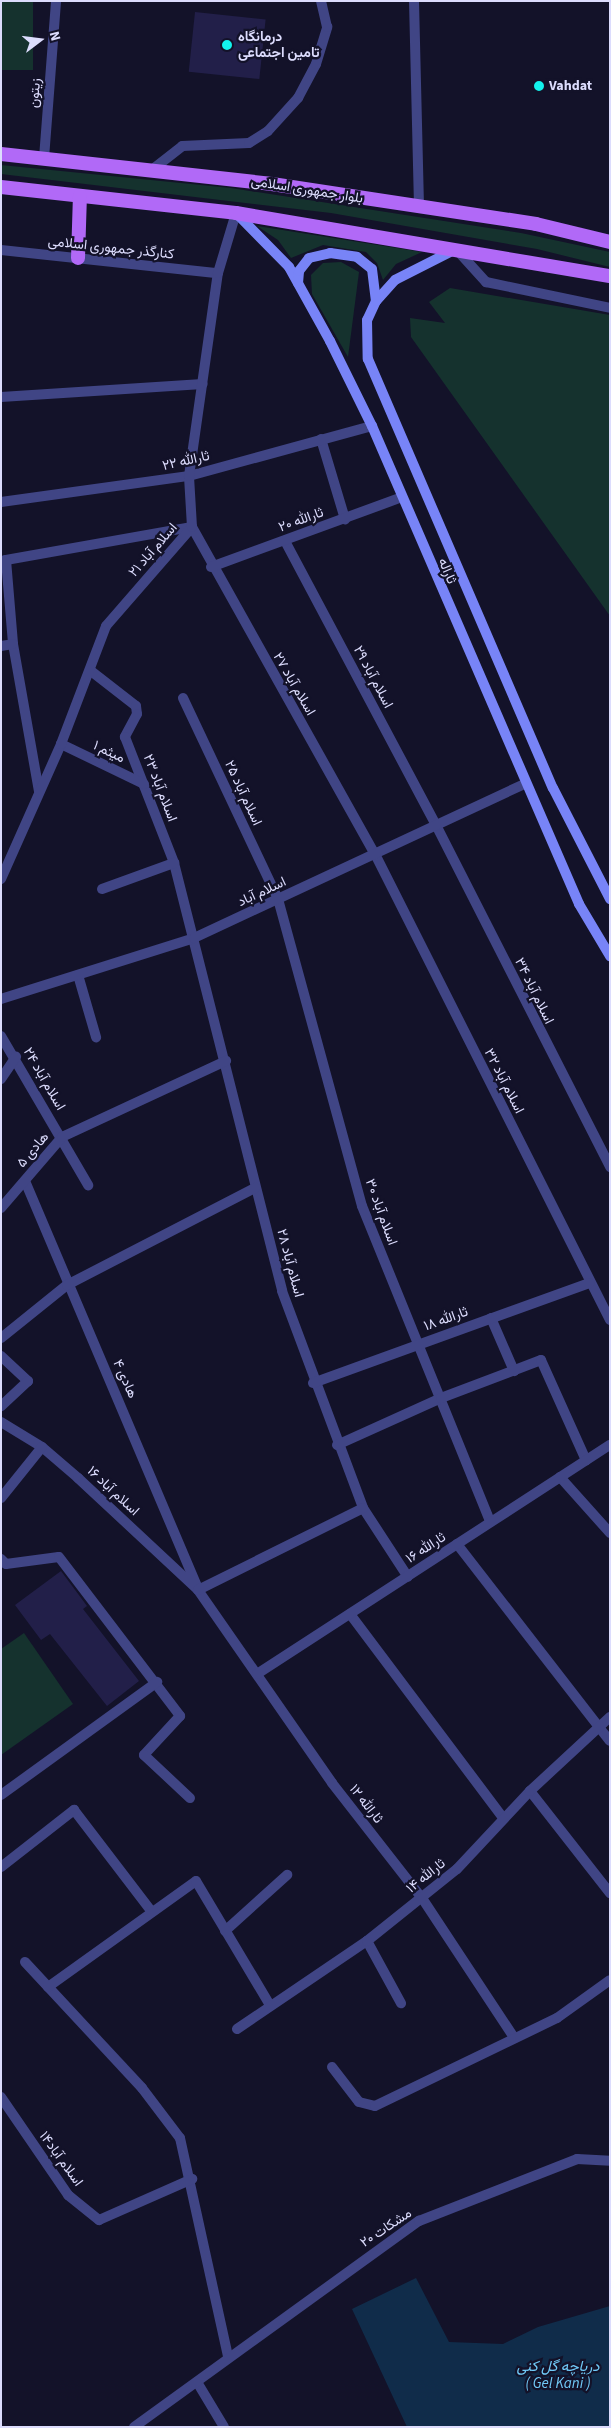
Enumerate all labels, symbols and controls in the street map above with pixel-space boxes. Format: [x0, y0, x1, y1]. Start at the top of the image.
north arrow [15, 15, 65, 65]
text: N [44, 29, 65, 43]
place label: درمانگاه تامین اجتماعی [238, 29, 320, 62]
marker: درمانگاه تامین اجتماعی [220, 38, 234, 52]
street label: زیتون [25, 77, 45, 109]
place label: Vahdat [549, 78, 592, 94]
marker: Vahdat [533, 80, 545, 92]
street label: بلوار جمهوری اسلامی [250, 173, 364, 207]
street label: کنارگذر جمهوری اسلامی [47, 233, 175, 263]
street label: ثارالله ۲۲ [161, 447, 211, 475]
street label: ثارالله ۲۰ [276, 504, 326, 536]
street label: اسلام آباد ۲۱ [125, 520, 181, 580]
street label: ثاراله [434, 555, 460, 587]
street label: اسلام آباد ۲۹ [350, 643, 396, 711]
street label: اسلام آباد ۲۷ [269, 650, 319, 718]
street label: میثم ۱ [90, 737, 128, 767]
street label: اسلام آباد ۲۳ [139, 752, 181, 824]
street label: اسلام آباد ۲۵ [221, 758, 265, 828]
street label: اسلام آباد [235, 873, 289, 911]
street label: اسلام آباد ۳۴ [511, 955, 557, 1027]
street label: اسلام آباد ۲۴ [19, 1045, 69, 1113]
street label: اسلام آباد ۳۲ [480, 1046, 528, 1116]
street label: هادی ۵ [13, 1129, 53, 1171]
street label: اسلام آباد ۳۰ [361, 1176, 401, 1248]
street label: اسلام آباد ۲۸ [273, 1227, 307, 1299]
street label: ثارالله ۱۸ [422, 1303, 470, 1335]
street label: هادی ۴ [109, 1357, 141, 1401]
street label: اسلام آباد ۱۶ [83, 1463, 143, 1519]
street label: ثارالله ۱۶ [403, 1529, 449, 1567]
street label: ثارالله ۱۲ [346, 1781, 386, 1827]
street label: ثارالله ۱۴ [403, 1855, 449, 1897]
street label: اسلام آباد۱۴ [36, 2128, 86, 2190]
street label: مشکات ۲۰ [357, 2205, 415, 2251]
water label: دریاچه گل کنی ( Gel Kani ) [517, 2357, 599, 2392]

